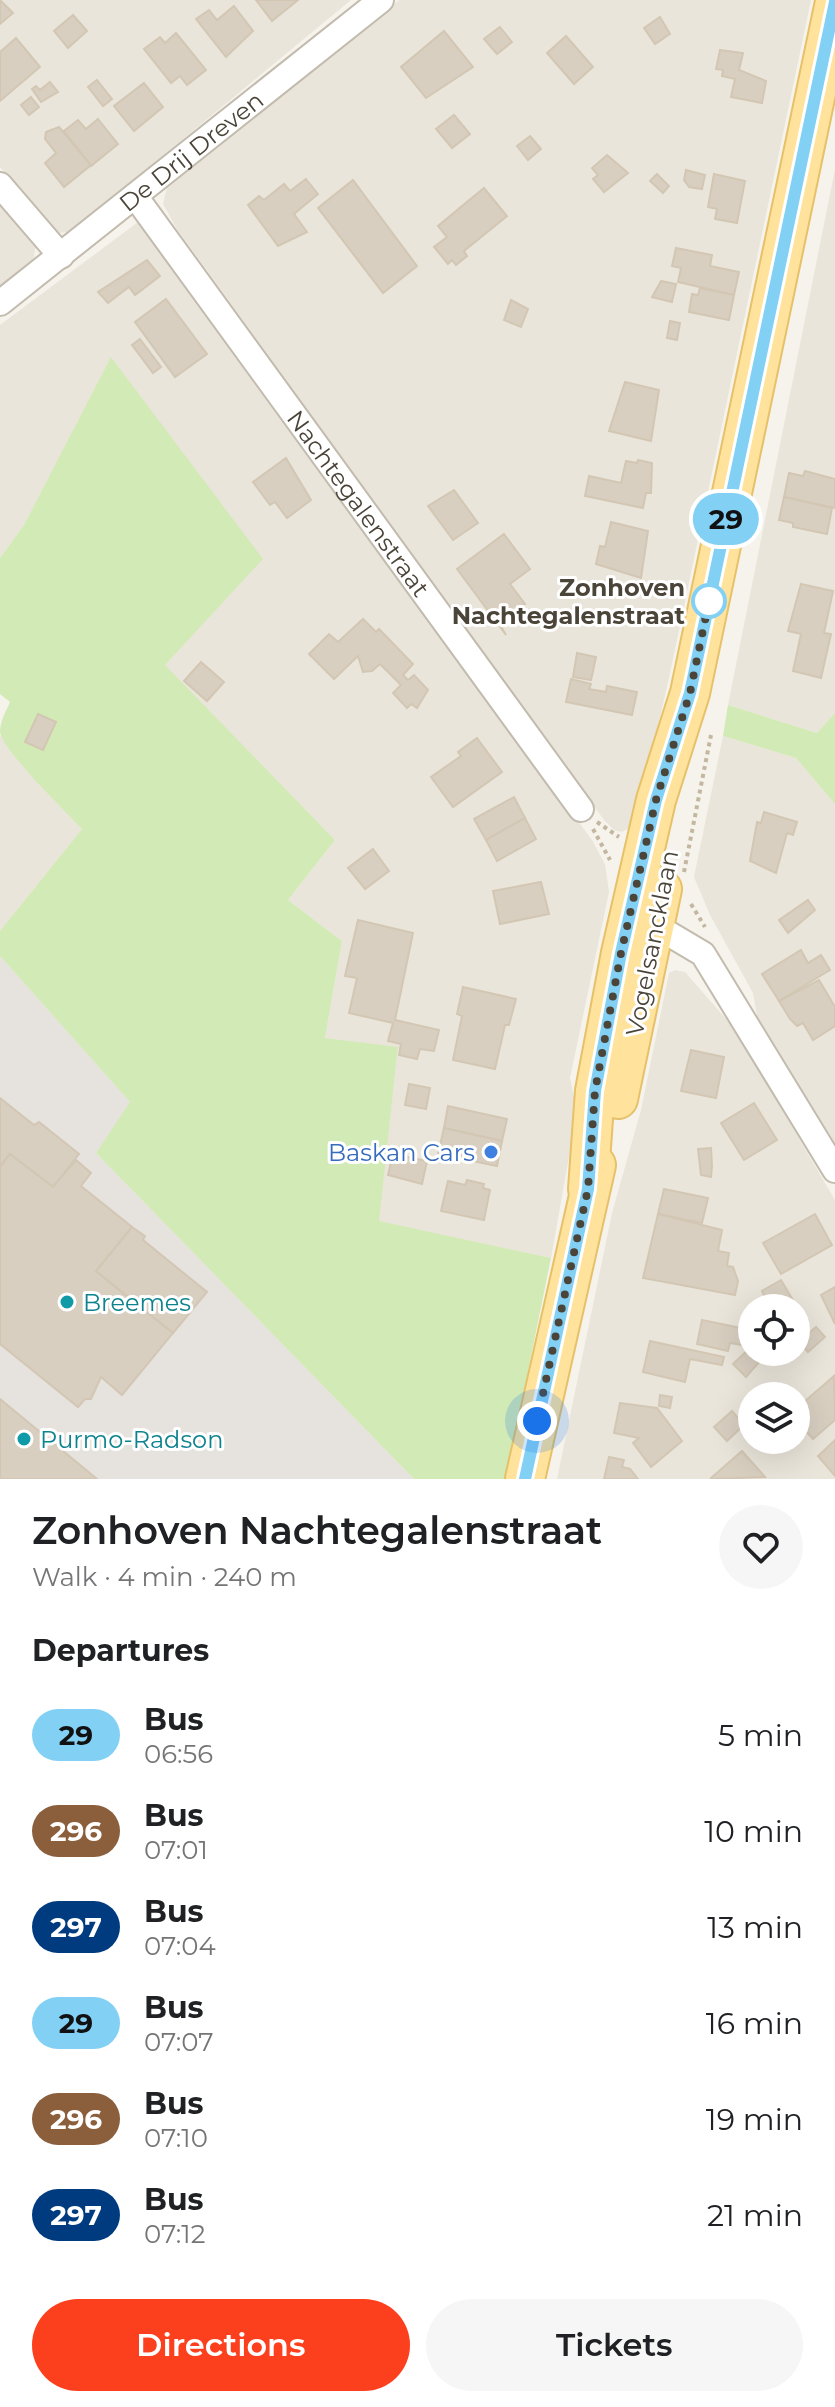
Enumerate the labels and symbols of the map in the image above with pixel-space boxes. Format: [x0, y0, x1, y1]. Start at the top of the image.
street label: De Drij Dreven [113, 85, 269, 217]
street label: Nachtegalenstraat [281, 405, 436, 602]
line badge: 29 [690, 493, 762, 545]
place label: Zonhoven Nachtegalenstraat [452, 573, 686, 630]
marker: Zonhoven Nachtegalenstraat [692, 584, 726, 618]
street label: Vogelsancklaan [620, 848, 684, 1038]
place label: Baskan Cars [328, 1138, 475, 1167]
marker: Baskan Cars [482, 1143, 500, 1161]
place label: Breemes [83, 1288, 191, 1317]
marker: Breemes [58, 1293, 76, 1311]
your location [517, 1401, 557, 1441]
place label: Purmo-Radson [40, 1425, 223, 1454]
marker: Purmo-Radson [15, 1430, 33, 1448]

